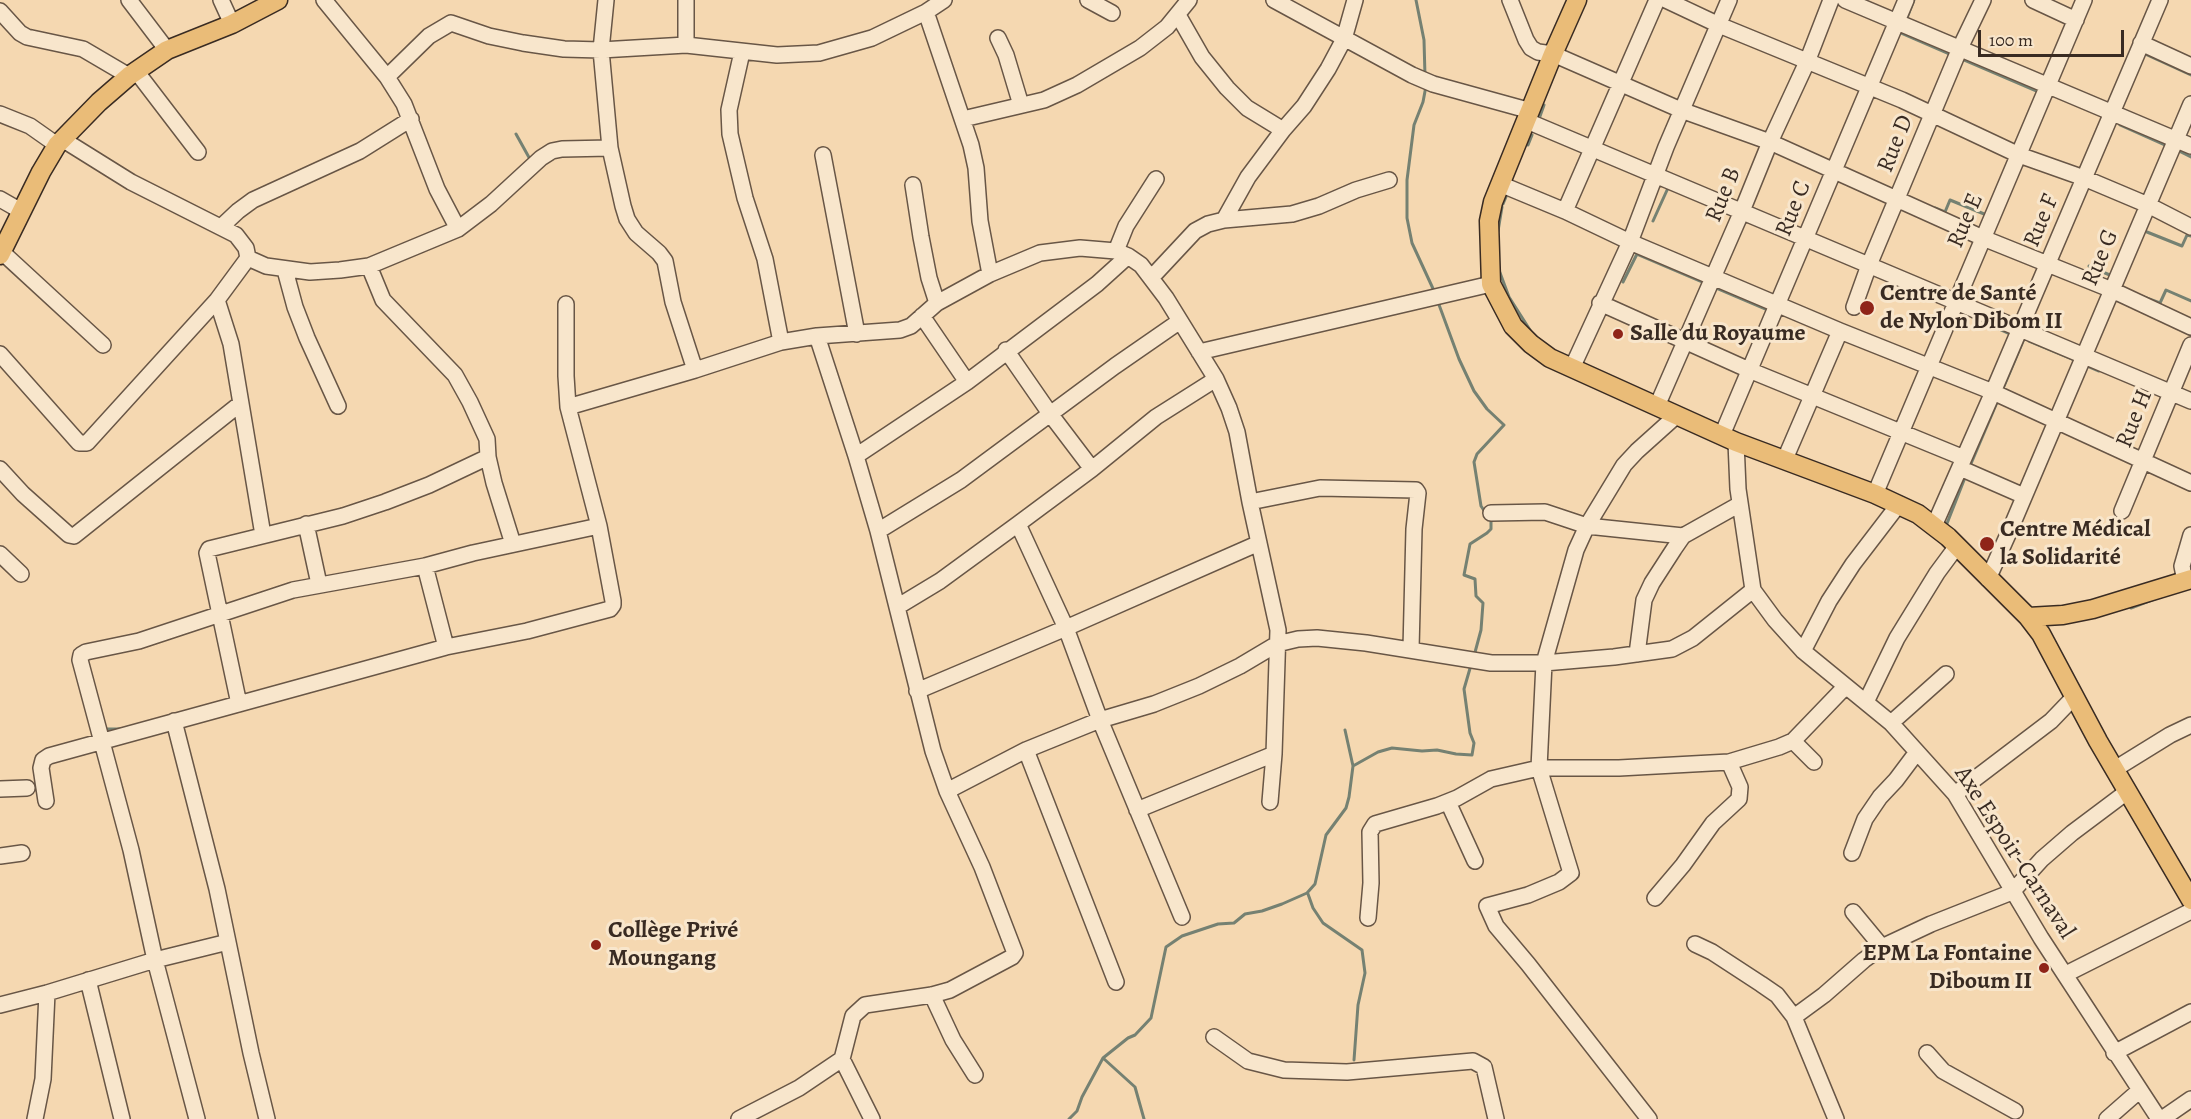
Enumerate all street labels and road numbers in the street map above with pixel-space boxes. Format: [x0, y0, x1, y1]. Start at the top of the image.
street label: Rue D [1872, 111, 1920, 177]
street label: Rue B [1700, 163, 1748, 227]
street label: Rue C [1770, 177, 1818, 241]
street label: Rue E [1942, 189, 1990, 253]
street label: Rue F [2018, 190, 2066, 252]
street label: Rue G [2076, 225, 2126, 291]
street label: Rue H [2110, 386, 2160, 452]
street label: Axe Espoir-Carnaval [1947, 761, 2081, 945]

